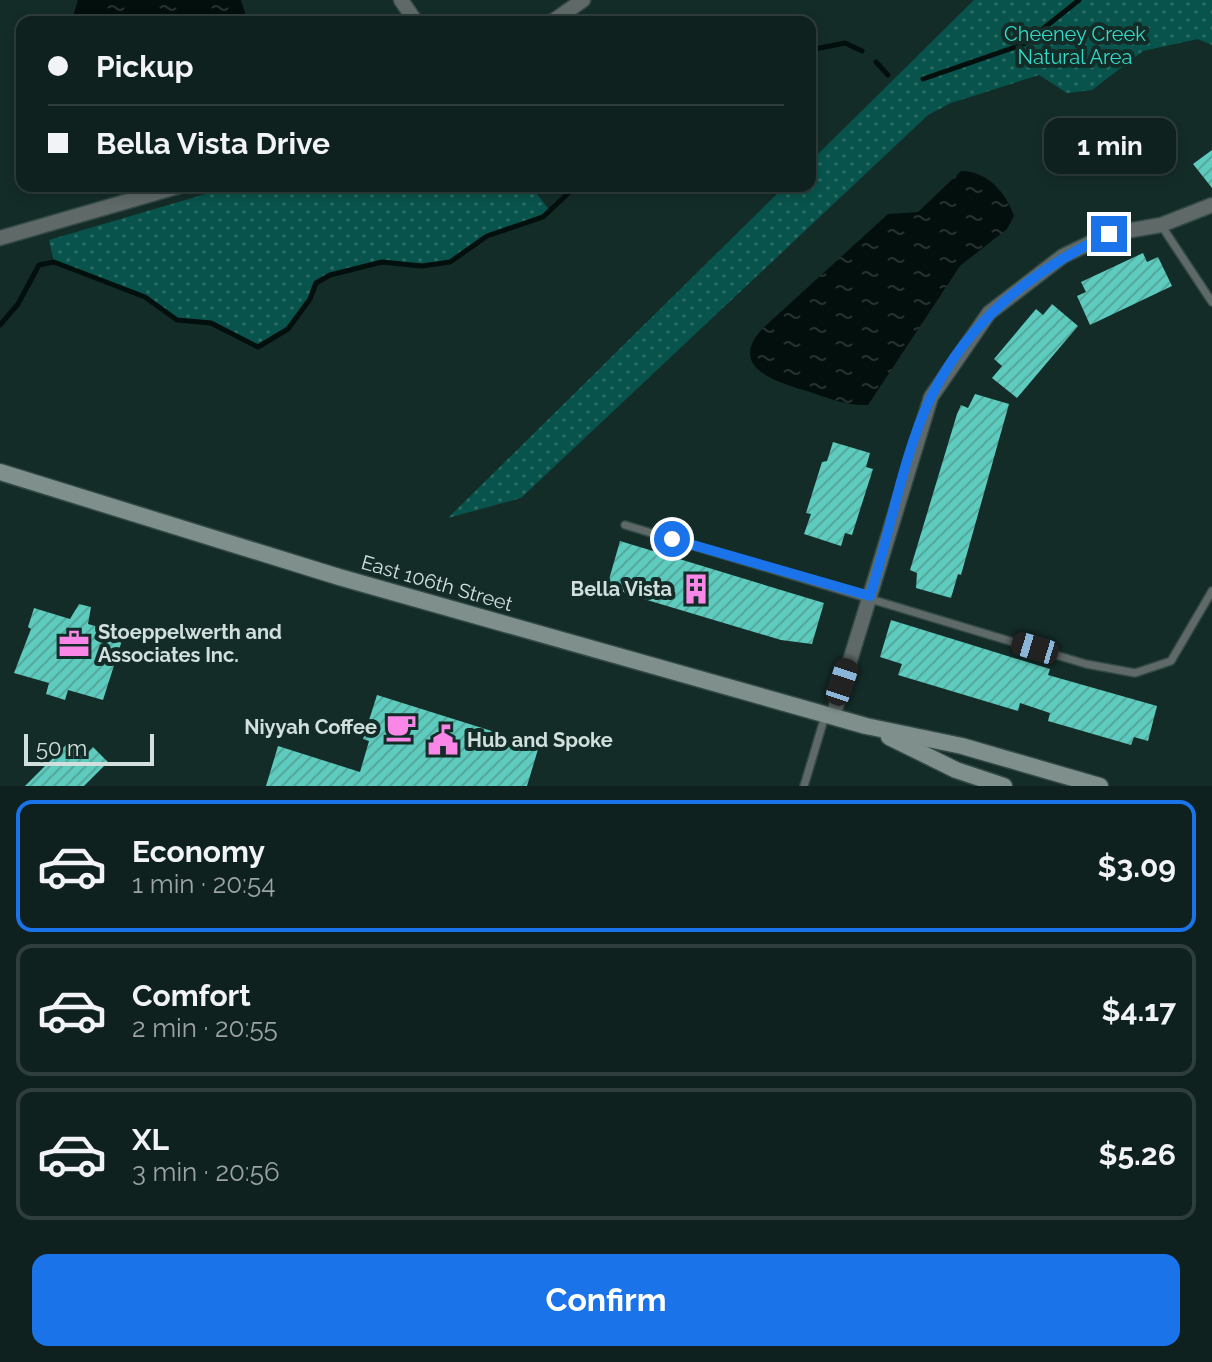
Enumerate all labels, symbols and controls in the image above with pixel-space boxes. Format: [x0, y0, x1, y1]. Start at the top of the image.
park label: Cheeney Creek Natural Area [1004, 22, 1146, 69]
text: Pickup [96, 49, 194, 84]
callout: 1 min [1043, 118, 1175, 174]
text: Bella Vista Drive [96, 126, 330, 161]
text: 1 min [1077, 131, 1143, 161]
route end [1091, 216, 1127, 252]
route start [654, 521, 690, 557]
street label: East 106th Street [359, 550, 516, 616]
building icon: Bella Vista [679, 572, 713, 606]
place label: Bella Vista [571, 577, 672, 601]
place label: Stoeppelwerth and Associates Inc. [98, 620, 282, 667]
office icon: Stoeppelwerth and Associates Inc. [57, 627, 91, 661]
car [1009, 630, 1061, 666]
car [823, 655, 861, 709]
cafe icon: Niyyah Coffee [384, 710, 418, 744]
place label: Niyyah Coffee [244, 715, 377, 739]
public building icon: Hub and Spoke [426, 723, 460, 757]
place label: Hub and Spoke [467, 728, 613, 752]
scale bar [24, 730, 154, 766]
text: 50 m [36, 735, 87, 761]
icon: car [36, 830, 108, 902]
text: Economy [132, 834, 265, 869]
text: $3.09 [1098, 849, 1176, 884]
text: 1 min · 20:54 [132, 869, 275, 899]
icon: car [36, 974, 108, 1046]
text: Comfort [132, 978, 251, 1013]
text: $4.17 [1101, 993, 1176, 1028]
text: 2 min · 20:55 [132, 1013, 278, 1043]
icon: car [36, 1118, 108, 1190]
text: XL [132, 1122, 169, 1157]
text: $5.26 [1098, 1137, 1176, 1172]
text: 3 min · 20:56 [132, 1157, 280, 1187]
button: Confirm [32, 1254, 1180, 1346]

